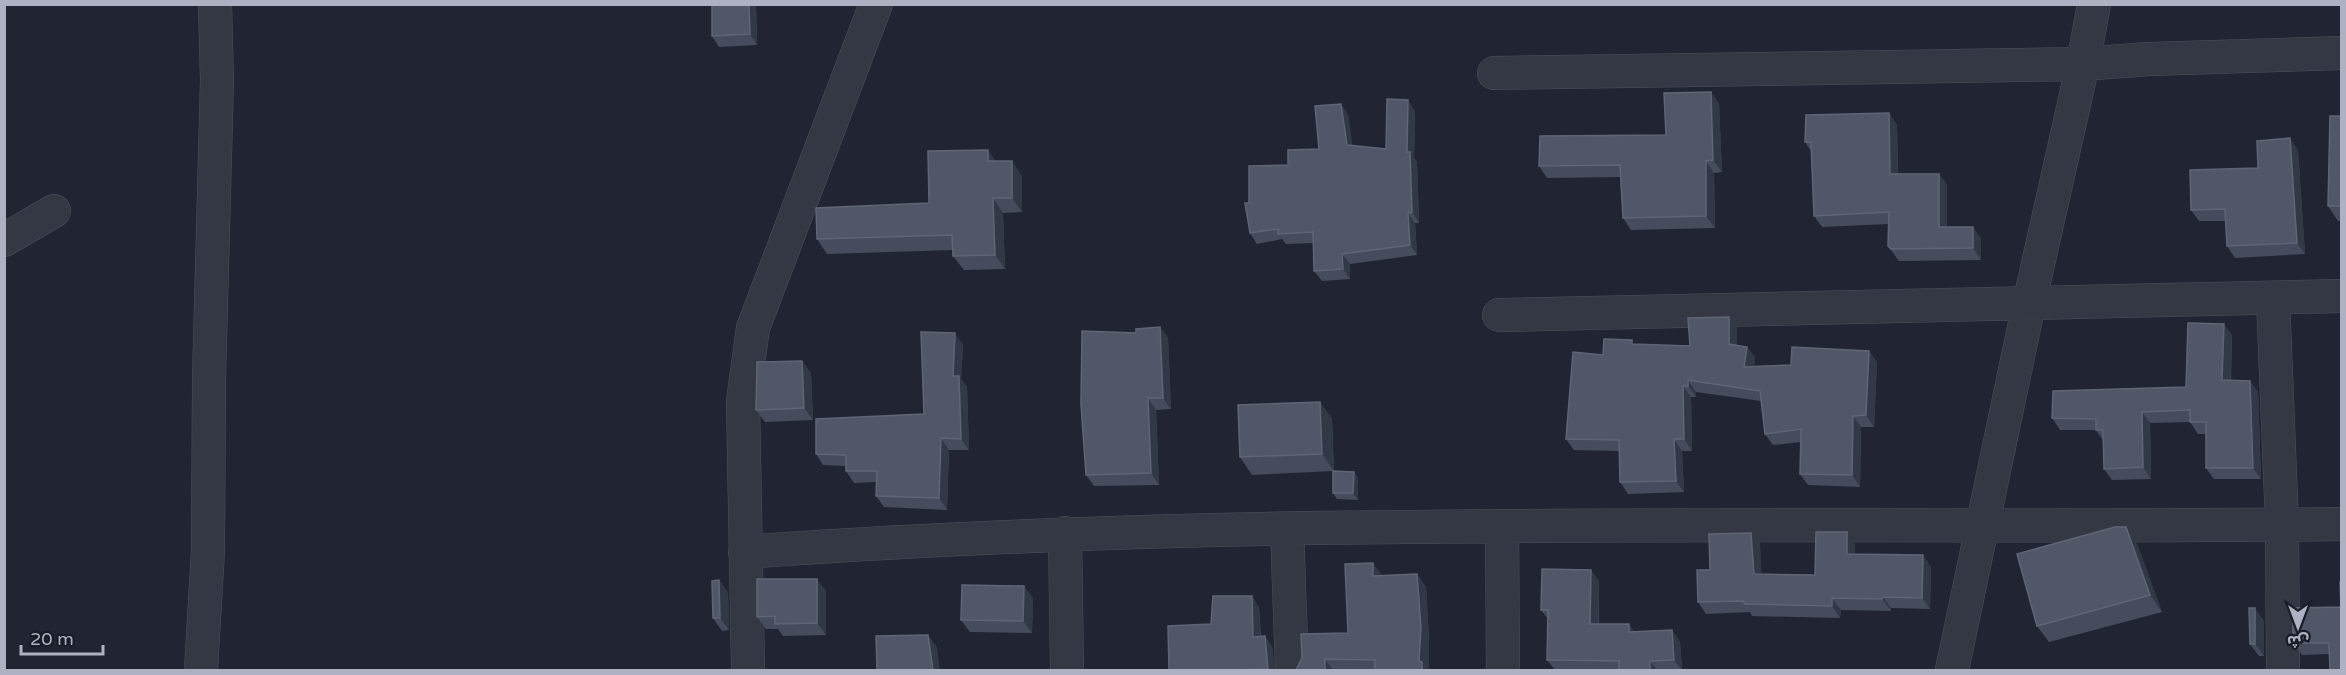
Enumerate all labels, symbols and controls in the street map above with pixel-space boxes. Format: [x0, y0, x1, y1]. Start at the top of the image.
north arrow [2268, 597, 2328, 657]
scale bar [21, 618, 104, 656]
text: 20 m [30, 628, 74, 650]
text: ش [2287, 631, 2309, 651]

